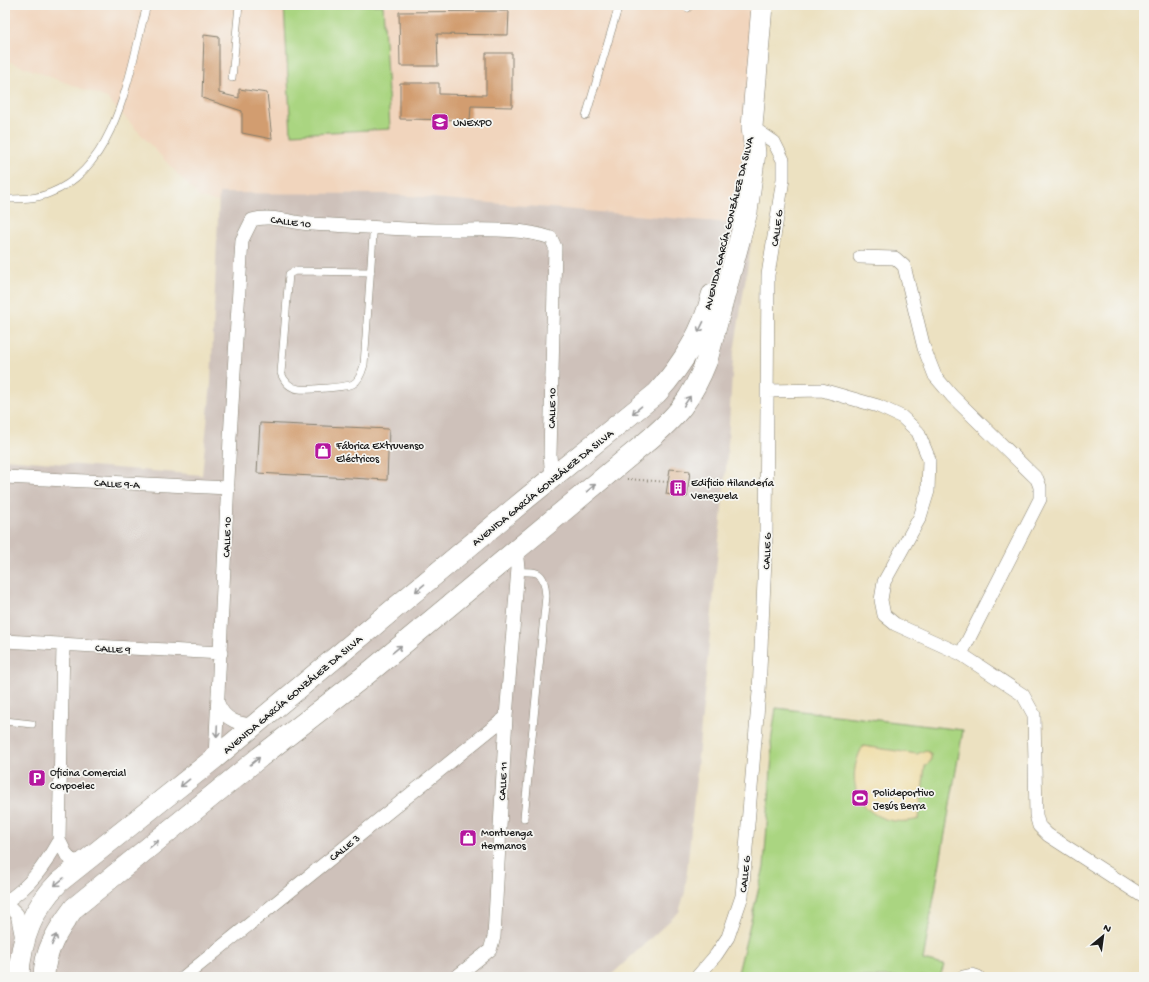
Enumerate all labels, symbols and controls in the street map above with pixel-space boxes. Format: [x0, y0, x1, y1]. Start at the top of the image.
school or university icon: UNEXPO [430, 112, 450, 132]
place label: UNEXPO [453, 118, 492, 130]
street label: AVENIDA GARCÍA GONZÁLEZ DA SILVA [702, 135, 757, 311]
street label: CALLE G [769, 208, 787, 247]
street label: CALLE 10 [270, 215, 312, 231]
one-way arrow [696, 321, 704, 333]
street label: CALLE 10 [547, 388, 559, 428]
one-way arrow [683, 396, 691, 407]
one-way arrow [631, 406, 642, 415]
street label: AVENIDA GARCÍA GONZÁLEZ DA SILVA [470, 427, 617, 549]
shop icon: Fábrica Extruvenso Eléctricos [313, 441, 333, 461]
place label: Fábrica Extruvenso Eléctricos [335, 441, 424, 466]
place label: Edificio Hilandería Venezuela [690, 477, 775, 503]
street label: CALLE 9-A [94, 478, 140, 492]
building icon: Edificio Hilandería Venezuela [668, 478, 688, 498]
one-way arrow [586, 484, 596, 493]
street label: CALLE 10 [221, 517, 235, 558]
street label: CALLE G [761, 531, 775, 570]
one-way arrow [415, 583, 425, 592]
street label: AVENIDA GARCÍA GONZÁLEZ DA SILVA [221, 633, 366, 757]
street label: CALLE 9 [95, 643, 131, 657]
one-way arrow [392, 645, 403, 653]
one-way arrow [213, 724, 220, 737]
one-way arrow [249, 757, 260, 766]
street label: CALLE 11 [497, 761, 511, 801]
place label: Oficina Comercial Corpoelec [50, 767, 127, 793]
parking icon: Oficina Comercial Corpoelec [27, 768, 47, 788]
one-way arrow [179, 778, 190, 787]
sports icon: Polideportivo Jesús Berra [850, 788, 870, 808]
place label: Polideportivo Jesús Berra [872, 788, 934, 813]
shop icon: Montuenga Hermanos [458, 828, 478, 848]
place label: Montuenga Hermanos [481, 828, 533, 853]
street label: CALLE 3 [328, 832, 363, 864]
one-way arrow [149, 839, 160, 848]
street label: CALLE G [738, 854, 754, 893]
one-way arrow [54, 878, 64, 887]
north arrow [1083, 916, 1123, 956]
text: N [1101, 922, 1113, 936]
one-way arrow [51, 934, 58, 946]

